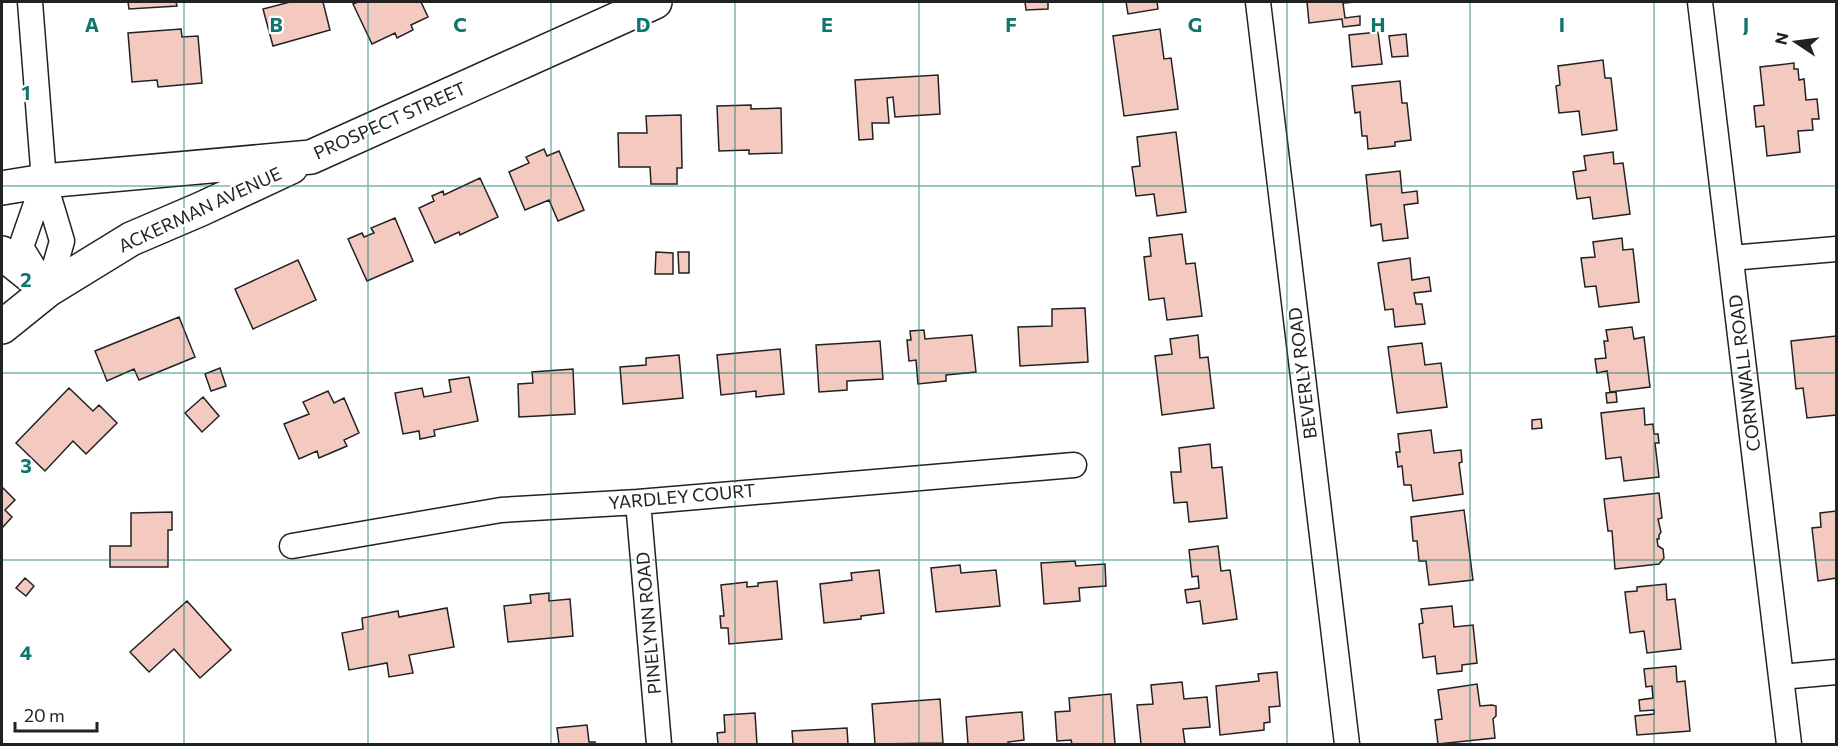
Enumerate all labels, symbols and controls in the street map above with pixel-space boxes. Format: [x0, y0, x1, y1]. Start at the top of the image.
text: A [85, 12, 99, 36]
text: B [269, 12, 283, 36]
text: C [453, 12, 467, 36]
text: D [636, 12, 650, 36]
text: E [821, 12, 833, 36]
text: F [1005, 12, 1017, 36]
text: G [1188, 12, 1202, 36]
text: H [1371, 12, 1386, 36]
text: I [1559, 12, 1565, 36]
text: J [1743, 12, 1749, 36]
north arrow [1766, 12, 1826, 72]
text: N [1770, 31, 1792, 46]
street label: PROSPECT STREET [310, 77, 469, 164]
text: 1 [21, 80, 31, 104]
street label: ACKERMAN AVENUE [115, 162, 285, 257]
text: 2 [20, 267, 32, 291]
street label: CORNWALL ROAD [1723, 293, 1765, 453]
street label: BEVERLY ROAD [1283, 306, 1321, 440]
text: 3 [20, 453, 32, 477]
street label: YARDLEY COURT [607, 479, 756, 513]
street label: PINELYNN ROAD [631, 551, 665, 695]
text: 4 [20, 640, 32, 664]
scale bar [15, 695, 98, 733]
text: 20 m [24, 704, 65, 726]

